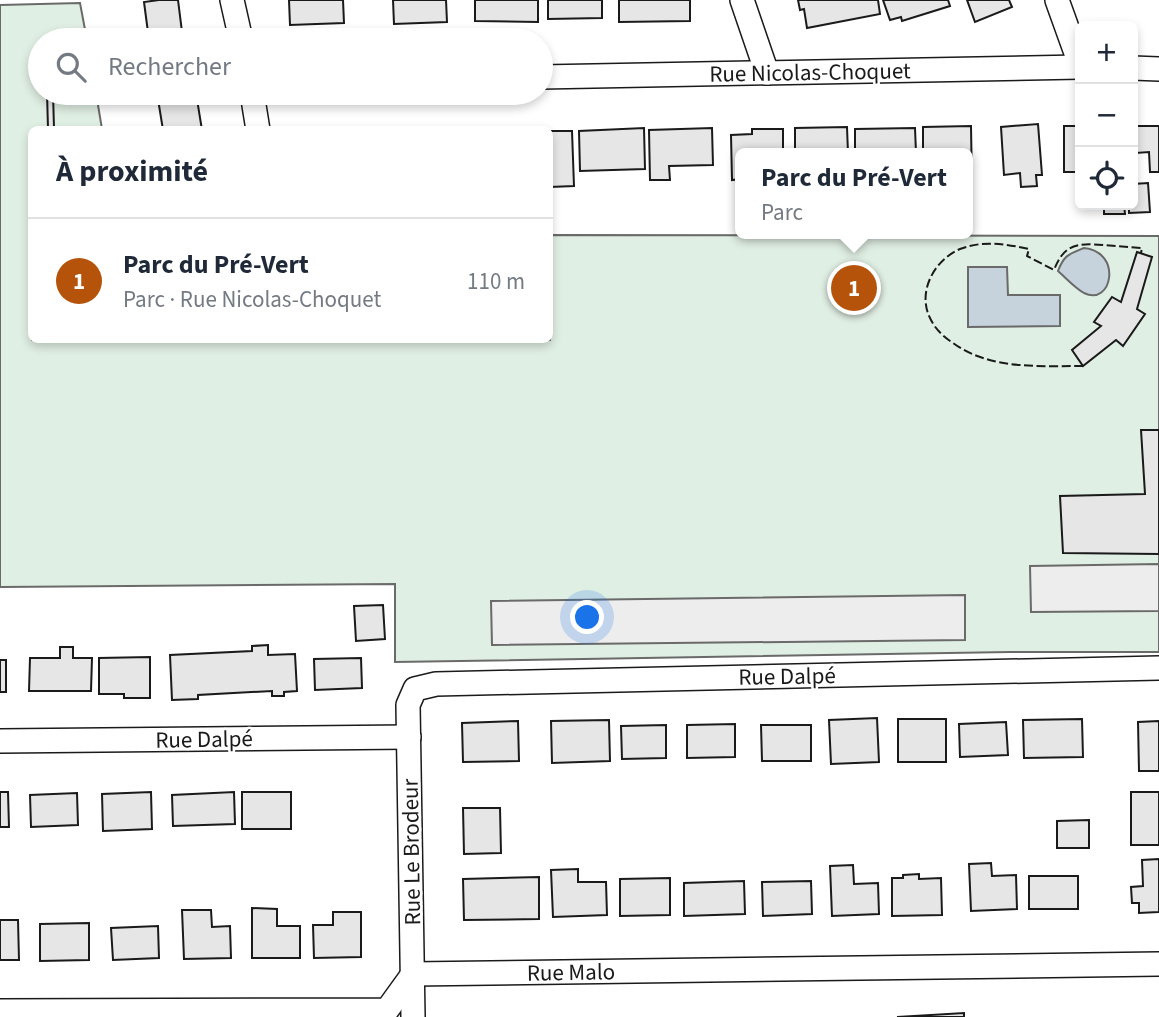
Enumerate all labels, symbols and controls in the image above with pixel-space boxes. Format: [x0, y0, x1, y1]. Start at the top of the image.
map controls [1075, 21, 1138, 210]
button: + [1075, 21, 1138, 84]
search box [28, 28, 553, 105]
icon: search [52, 48, 90, 86]
text: Rechercher [108, 48, 231, 85]
street label: Rue Nicolas-Choquet [709, 54, 911, 91]
button: − [1075, 84, 1138, 147]
button: locate [1075, 147, 1138, 210]
popup [735, 148, 973, 239]
text: À proximité [56, 150, 208, 193]
text: Parc du Pré-Vert [761, 159, 947, 196]
text: Parc [761, 196, 803, 229]
text: Parc du Pré-Vert [123, 246, 309, 283]
pin: 1 [831, 262, 877, 314]
text: 1 [73, 265, 85, 298]
text: 110 m [467, 265, 525, 298]
text: Parc · Rue Nicolas-Choquet [123, 283, 381, 316]
your location [570, 600, 604, 634]
street label: Rue Dalpé [738, 659, 836, 694]
street label: Rue Dalpé [155, 722, 253, 757]
street label: Rue Le Brodeur [394, 777, 429, 926]
street label: Rue Malo [527, 955, 615, 990]

